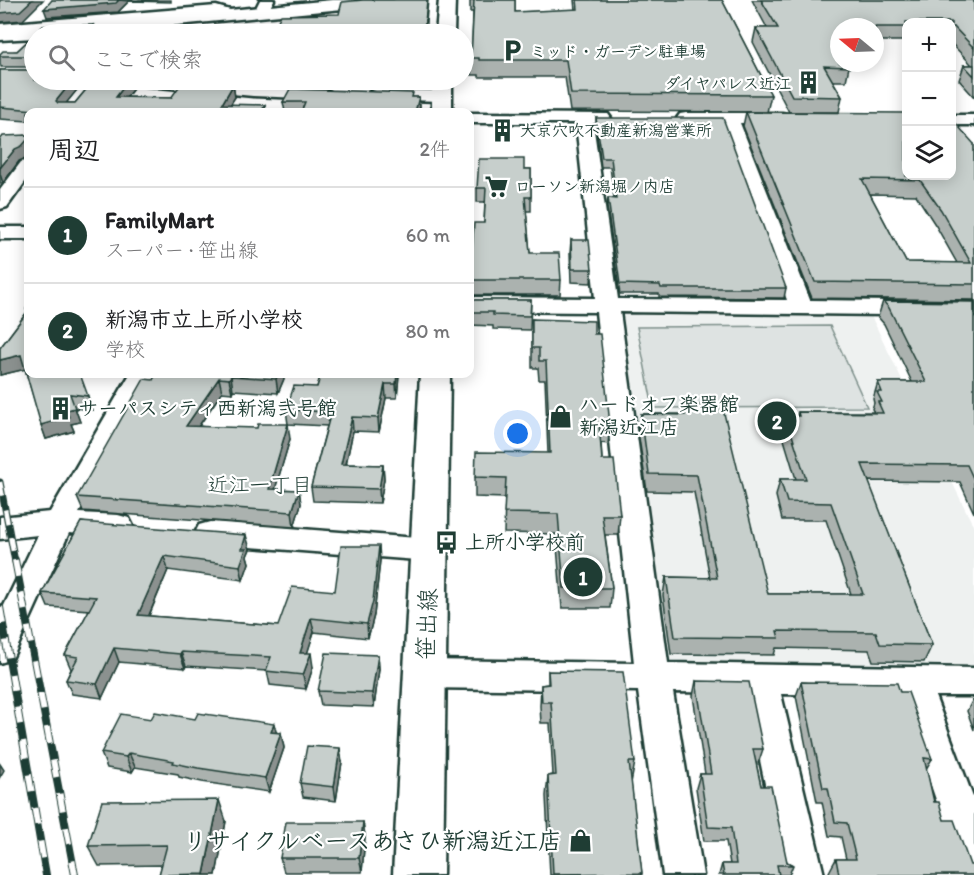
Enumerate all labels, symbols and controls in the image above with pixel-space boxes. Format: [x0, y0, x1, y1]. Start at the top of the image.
north arrow [830, 18, 884, 72]
map controls [902, 18, 956, 180]
button: + [902, 18, 956, 72]
search box [24, 24, 474, 90]
parking icon: ミッド・ガーデン駐車場 [499, 38, 525, 64]
icon: search [45, 41, 78, 74]
place label: ミッド・ガーデン駐車場 [530, 42, 706, 61]
text: ここで検索 [93, 46, 203, 73]
building icon: ダイヤパレス近江 [796, 70, 822, 96]
button: − [902, 72, 956, 126]
place label: ダイヤパレス近江 [665, 74, 791, 93]
building icon: 大京穴吹不動産新潟営業所 [489, 117, 515, 143]
place label: 大京穴吹不動産新潟営業所 [520, 121, 712, 140]
button: layers [902, 126, 956, 180]
text: 周辺 [48, 134, 100, 166]
text: 2件 [419, 137, 450, 161]
supermarket icon: ローソン新潟堀ノ内店 [484, 173, 510, 199]
place label: ローソン新潟堀ノ内店 [515, 177, 675, 196]
text: FamilyMart [105, 207, 214, 234]
text: 1 [63, 223, 72, 247]
text: 60 m [406, 223, 450, 247]
text: スーパー · 笹出線 [105, 238, 258, 262]
text: 新潟市立上所小学校 [105, 306, 303, 333]
text: 2 [62, 319, 73, 343]
text: 80 m [405, 319, 450, 343]
text: 学校 [105, 337, 145, 361]
place label: ハードオフ楽器館 新潟近江店 [579, 392, 739, 439]
building icon: サーパスシティ西新潟弐号館 [47, 395, 73, 421]
place label: サーパスシティ西新潟弐号館 [78, 396, 337, 420]
pin: 2 [758, 398, 796, 444]
shop icon: ハードオフ楽器館 新潟近江店 [548, 403, 574, 429]
your location [503, 419, 532, 448]
district label: 近江一丁目 [208, 472, 313, 497]
bus stop icon: 上所小学校前 [434, 529, 460, 555]
place label: 上所小学校前 [465, 530, 585, 554]
pin: 1 [564, 554, 602, 600]
street label: 笹出線 [411, 587, 442, 660]
place label: リサイクルベースあさひ新潟近江店 [183, 826, 562, 855]
shop icon: リサイクルベースあさひ新潟近江店 [567, 828, 593, 854]

